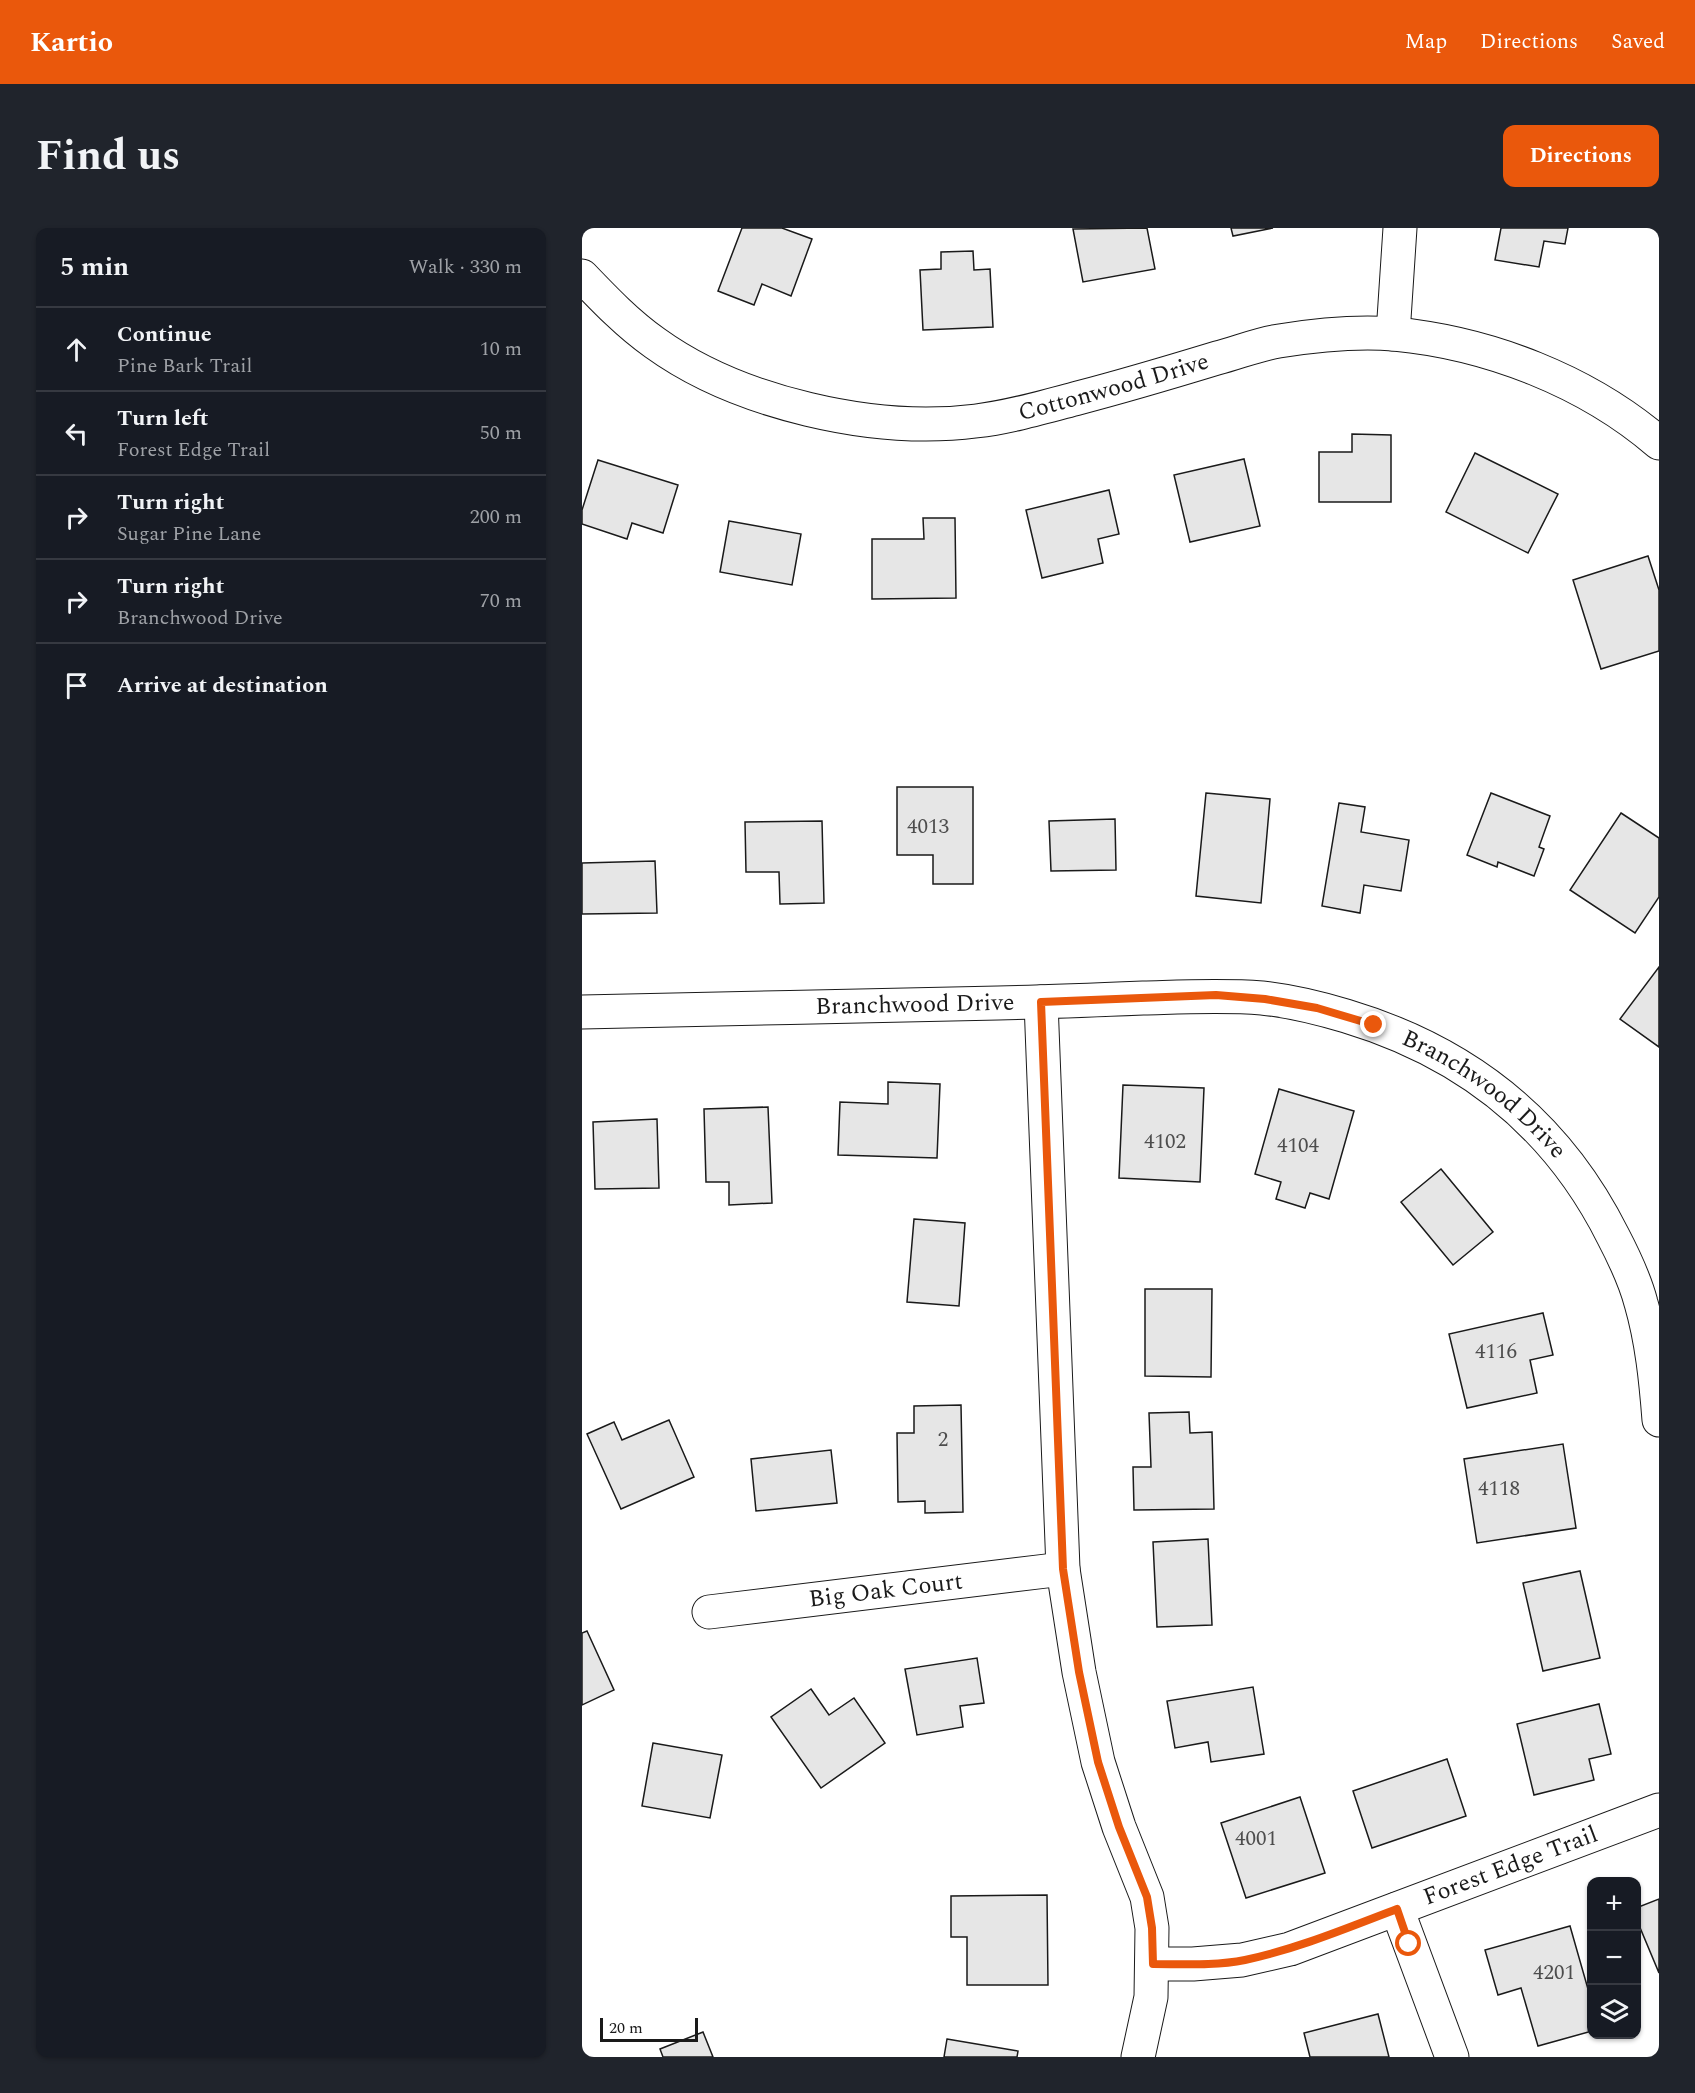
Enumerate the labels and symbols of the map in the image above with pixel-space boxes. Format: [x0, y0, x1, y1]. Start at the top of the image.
street label: Cottonwood Drive [1015, 343, 1213, 431]
house number: 4013 [907, 811, 949, 843]
street label: Branchwood Drive [815, 985, 1015, 1025]
route end [1360, 1011, 1386, 1037]
street label: Branchwood Drive [1396, 1021, 1575, 1167]
house number: 4102 [1144, 1126, 1186, 1158]
house number: 4104 [1277, 1130, 1319, 1162]
house number: 4116 [1475, 1336, 1517, 1368]
house number: 2 [938, 1424, 948, 1456]
house number: 4118 [1478, 1473, 1520, 1505]
street label: Big Oak Court [807, 1563, 965, 1618]
street label: Forest Edge Trail [1418, 1817, 1603, 1915]
house number: 4001 [1235, 1823, 1277, 1855]
route start [1395, 1930, 1421, 1956]
house number: 4201 [1533, 1957, 1575, 1989]
scale bar [600, 2015, 698, 2042]

